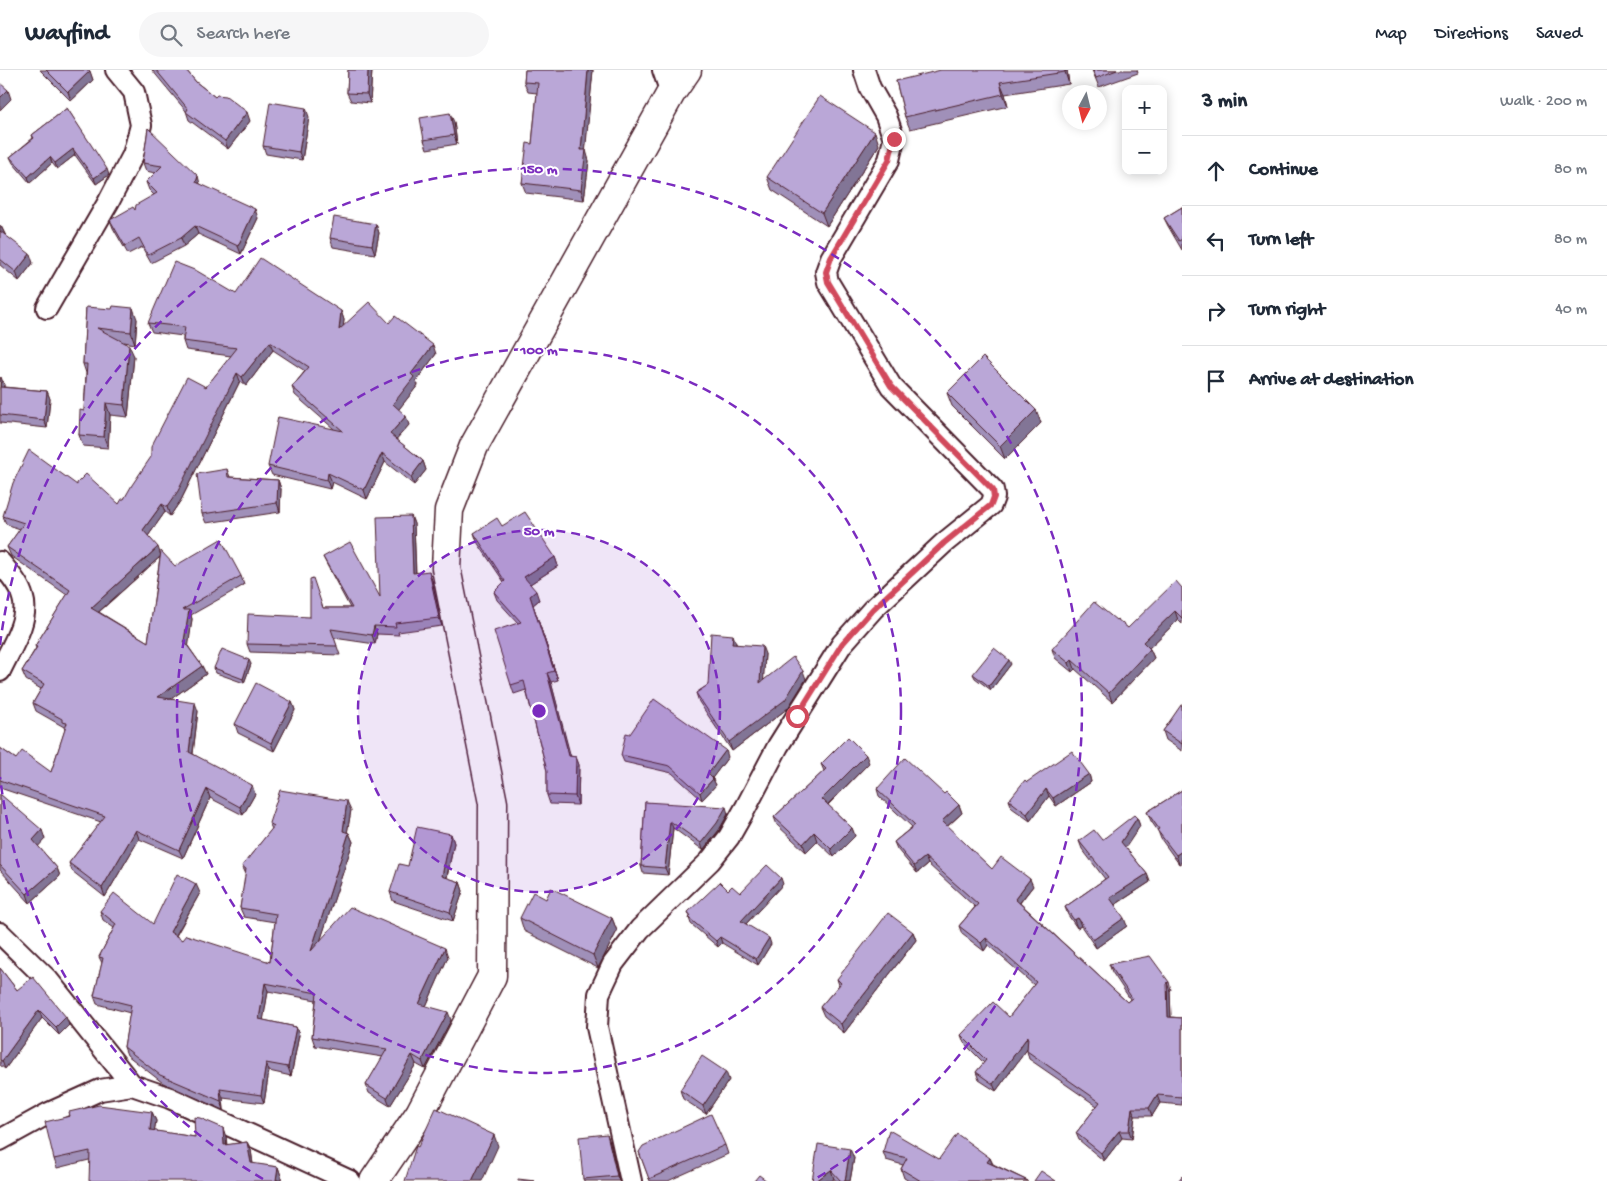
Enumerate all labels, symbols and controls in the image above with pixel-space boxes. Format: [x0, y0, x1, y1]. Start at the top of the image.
search box [139, 12, 489, 57]
text: Wayfind [25, 20, 109, 49]
icon: search [157, 21, 185, 49]
text: Search here [197, 23, 290, 46]
text: Map [1375, 24, 1407, 45]
text: Directions [1435, 24, 1508, 45]
text: Saved [1536, 24, 1582, 45]
north arrow [1062, 85, 1107, 130]
map controls [1122, 85, 1167, 175]
button: + [1122, 85, 1167, 130]
text: 3 min [1202, 90, 1247, 115]
text: Walk · 200 m [1500, 93, 1587, 112]
route end [883, 128, 906, 151]
button: − [1122, 130, 1167, 175]
icon: ahead [1202, 157, 1230, 185]
text: Continue [1249, 159, 1318, 182]
text: 150 m [520, 161, 558, 179]
text: 80 m [1554, 161, 1587, 180]
icon: left [1202, 227, 1230, 255]
text: Turn left [1249, 229, 1313, 252]
text: 80 m [1554, 231, 1587, 250]
icon: right [1202, 297, 1230, 325]
text: Turn right [1249, 299, 1325, 322]
text: 40 m [1555, 301, 1587, 320]
text: 100 m [519, 342, 558, 360]
icon: arrive [1202, 367, 1230, 395]
text: Arrive at destination [1249, 369, 1413, 392]
text: 50 m [524, 523, 555, 541]
centre of rings [530, 702, 548, 720]
route start [786, 705, 809, 728]

